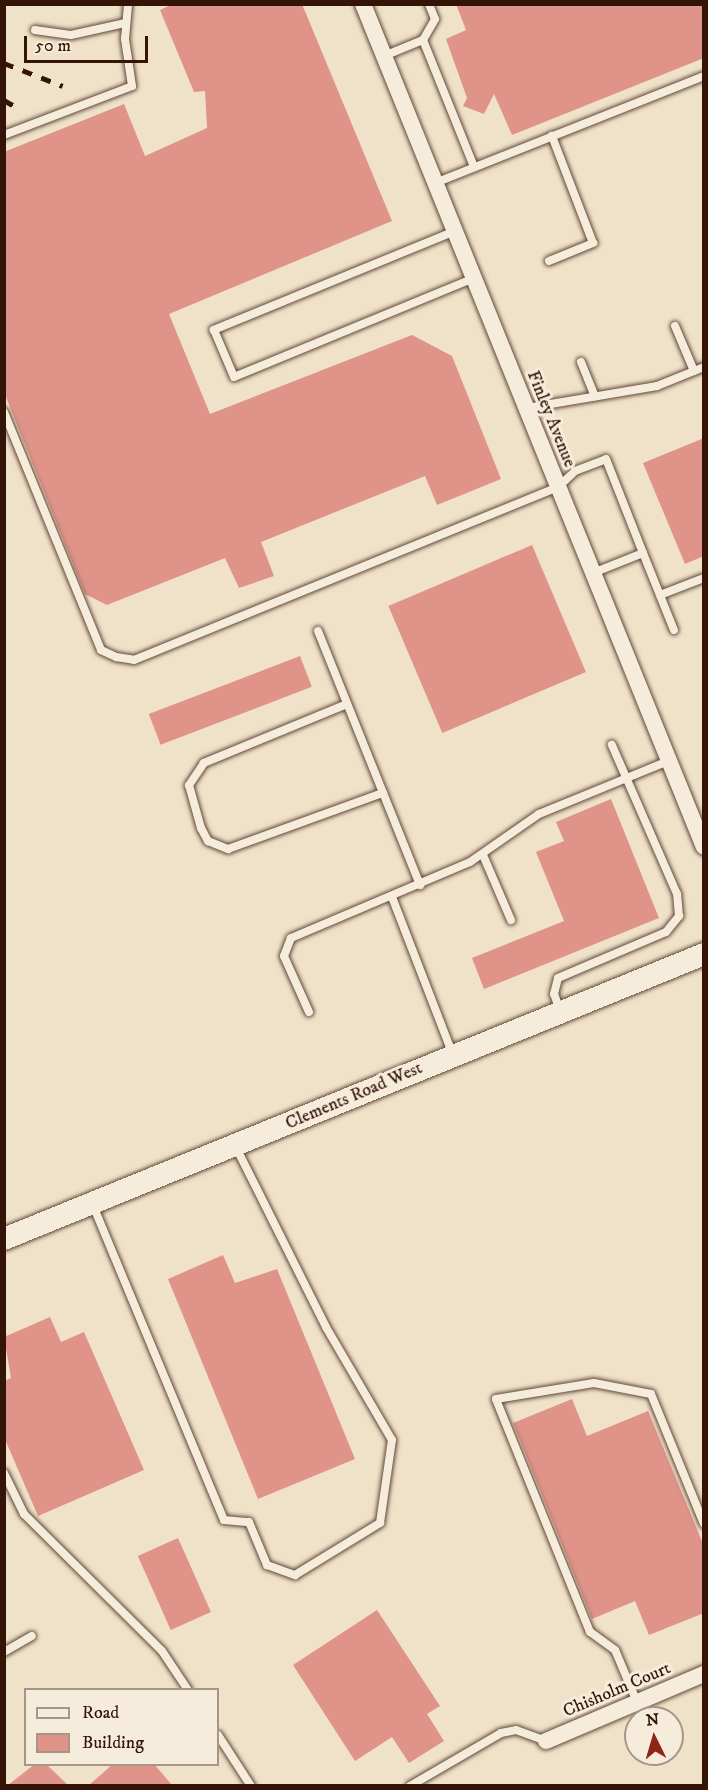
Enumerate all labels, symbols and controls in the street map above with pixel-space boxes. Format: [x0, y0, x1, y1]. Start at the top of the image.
scale bar [27, 24, 152, 62]
text: 50 m [35, 35, 71, 57]
street label: Finley Avenue [522, 368, 580, 470]
street label: Clements Road West [282, 1057, 426, 1135]
street label: Chisholm Court [560, 1658, 674, 1722]
legend [24, 1688, 219, 1766]
text: Road [82, 1702, 119, 1724]
north arrow [624, 1706, 684, 1766]
text: N [645, 1710, 660, 1731]
text: Building [82, 1732, 144, 1754]

